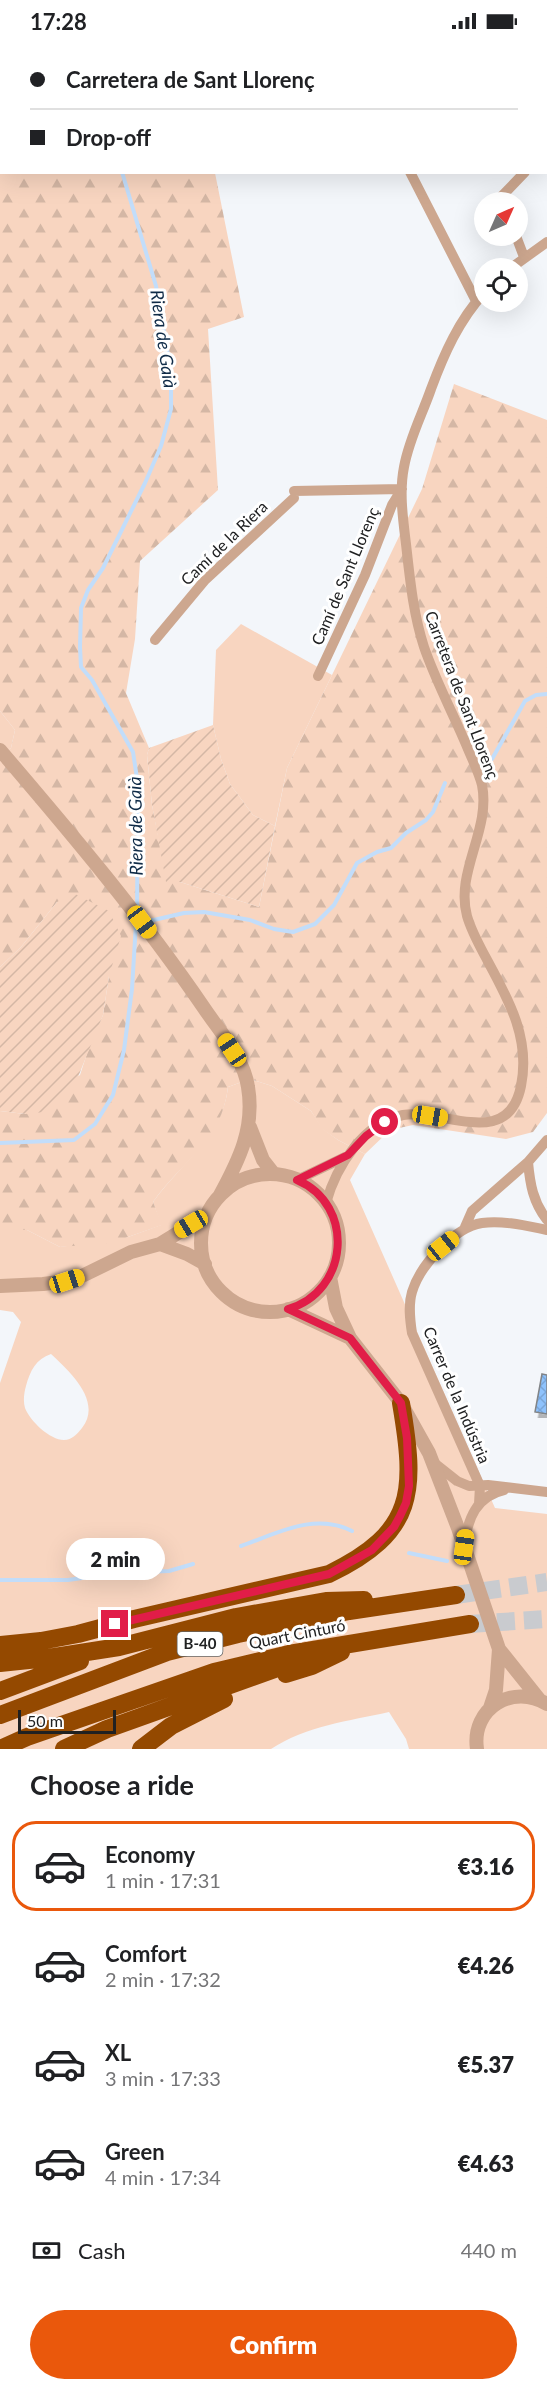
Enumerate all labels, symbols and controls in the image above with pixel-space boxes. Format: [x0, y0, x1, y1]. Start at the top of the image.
text: 17:28 [30, 8, 87, 35]
text: Carretera de Sant Llorenç [66, 66, 315, 93]
text: Drop-off [66, 124, 151, 151]
north arrow [474, 192, 528, 246]
map controls [474, 192, 528, 312]
button: locate [474, 258, 528, 312]
water label: Riera de Gaià [146, 288, 182, 390]
street label: Camí de la Riera [176, 497, 271, 589]
street label: Camí de Sant Llorenç [307, 504, 382, 648]
street label: Carretera de Sant Llorenç [422, 608, 503, 782]
water label: Riera de Gaià [123, 776, 147, 876]
car [124, 902, 160, 942]
car [214, 1030, 250, 1070]
car [411, 1104, 449, 1128]
route start [371, 1108, 398, 1135]
car [171, 1207, 211, 1241]
car [423, 1228, 463, 1264]
car [47, 1267, 87, 1295]
street label: Carrer de la Indústria [420, 1324, 495, 1466]
car [453, 1528, 475, 1566]
callout: 2 min [66, 1537, 164, 1579]
text: 2 min [91, 1547, 140, 1571]
route end [101, 1610, 128, 1637]
street label: Quart Cinturó [247, 1615, 347, 1652]
road number: B-40 [178, 1632, 222, 1656]
scale bar [18, 1707, 116, 1734]
text: 50 m [27, 1711, 63, 1730]
text: Choose a ride [30, 1768, 194, 1801]
icon: car [33, 1839, 87, 1893]
text: Economy [105, 1841, 195, 1868]
text: €3.16 [458, 1853, 514, 1880]
text: 1 min · 17:31 [105, 1868, 221, 1892]
icon: car [33, 1938, 87, 1992]
text: Comfort [105, 1940, 187, 1967]
text: €4.26 [458, 1952, 514, 1979]
text: 2 min · 17:32 [105, 1967, 221, 1991]
icon: car [33, 2037, 87, 2091]
text: XL [105, 2039, 131, 2066]
text: €5.37 [458, 2051, 514, 2078]
text: 3 min · 17:33 [105, 2066, 221, 2090]
icon: car [33, 2136, 87, 2190]
text: Green [105, 2138, 165, 2165]
text: €4.63 [458, 2150, 514, 2177]
text: 4 min · 17:34 [105, 2165, 221, 2189]
icon: cash [30, 2234, 63, 2267]
text: Cash [78, 2237, 125, 2264]
text: 440 m [461, 2238, 517, 2262]
button: Confirm [30, 2310, 517, 2379]

